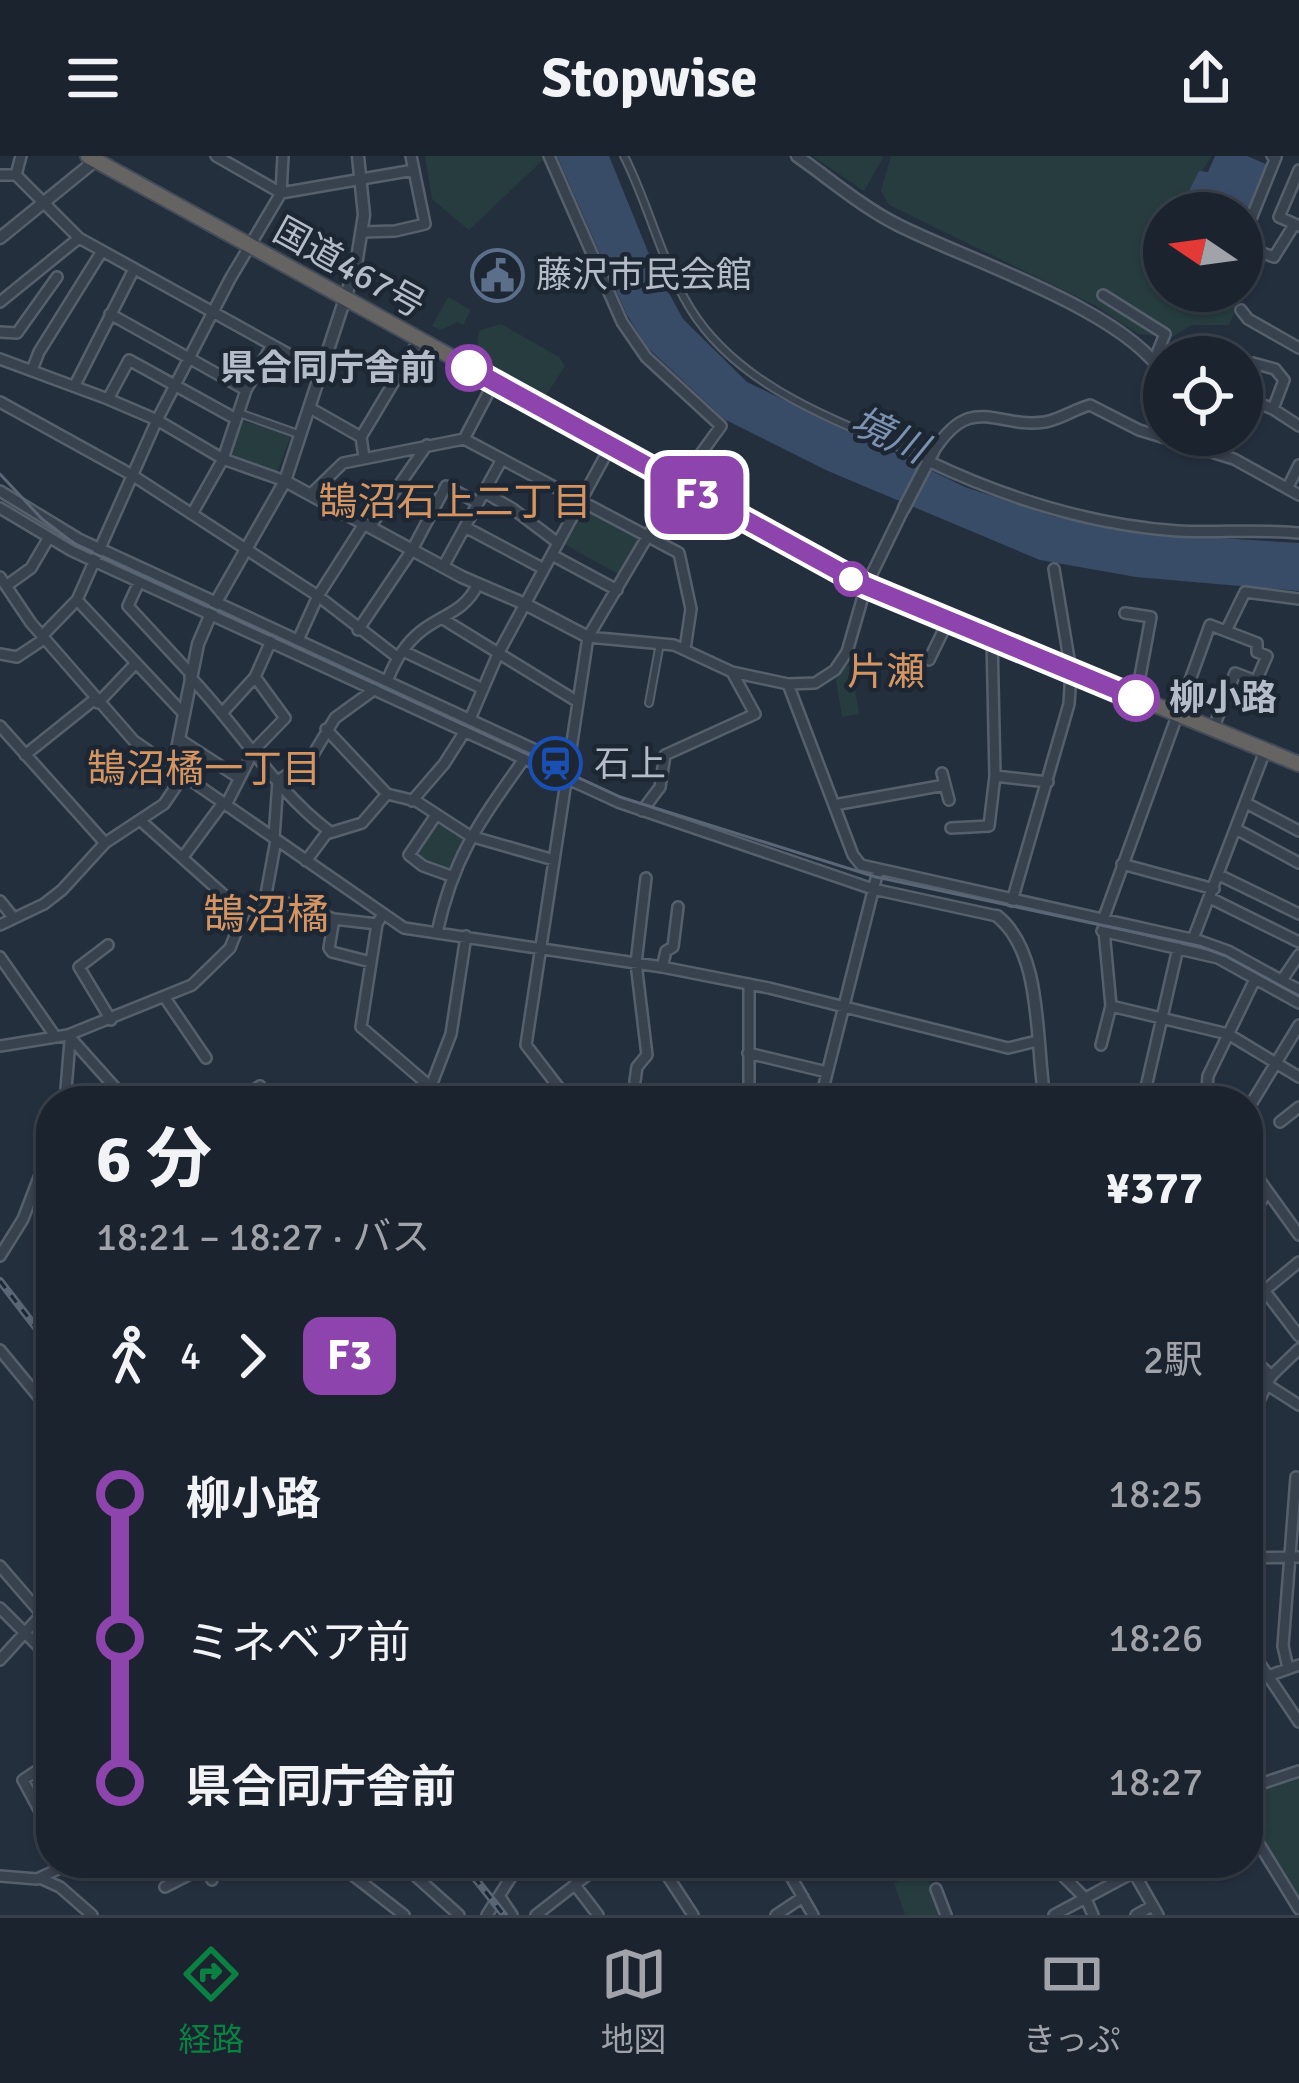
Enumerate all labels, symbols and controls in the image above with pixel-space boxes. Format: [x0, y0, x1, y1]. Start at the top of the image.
icon: menu [60, 45, 126, 111]
text: Stopwise [542, 45, 757, 112]
icon: share [1173, 45, 1239, 111]
north arrow [1143, 192, 1263, 312]
map controls [1143, 192, 1263, 456]
street label: 国道467号 [265, 208, 433, 328]
public building icon: 藤沢市民会館 [469, 247, 525, 303]
place label: 藤沢市民会館 [536, 253, 752, 298]
button: locate [1143, 336, 1263, 456]
place label: 県合同庁舎前 [220, 346, 436, 391]
marker: 県合同庁舎前 [447, 346, 491, 390]
water label: 境川 [844, 397, 938, 475]
line badge: F3 [643, 456, 751, 534]
text: F3 [674, 469, 720, 520]
district label: 鵠沼石上二丁目 [318, 478, 592, 526]
unlabelled marker [835, 563, 867, 595]
district label: 片瀬 [847, 648, 925, 696]
marker: 柳小路 [1114, 676, 1158, 720]
place label: 柳小路 [1169, 676, 1277, 721]
station icon: 石上 [527, 736, 583, 792]
place label: 石上 [594, 742, 666, 787]
district label: 鵠沼橘一丁目 [87, 745, 321, 793]
district label: 鵠沼橘 [203, 890, 329, 941]
text: 6 分 [96, 1119, 212, 1200]
text: ¥377 [1106, 1161, 1203, 1216]
text: 18:21 – 18:27 · バス [96, 1213, 430, 1261]
icon: walk [96, 1323, 162, 1389]
icon: forward [219, 1323, 285, 1389]
text: F3 [327, 1330, 372, 1381]
text: 4 [180, 1332, 201, 1380]
text: 2駅 [1143, 1336, 1203, 1384]
text: 18:25 [1108, 1470, 1203, 1518]
text: 柳小路 [186, 1472, 321, 1527]
text: 18:26 [1108, 1614, 1203, 1662]
text: ミネベア前 [186, 1616, 411, 1671]
text: 18:27 [1108, 1758, 1203, 1806]
text: 県合同庁舎前 [186, 1760, 456, 1815]
tab: 経路 [178, 1941, 244, 2061]
tab: 地図 [601, 1941, 667, 2061]
tab: きっぷ [1023, 1941, 1121, 2061]

